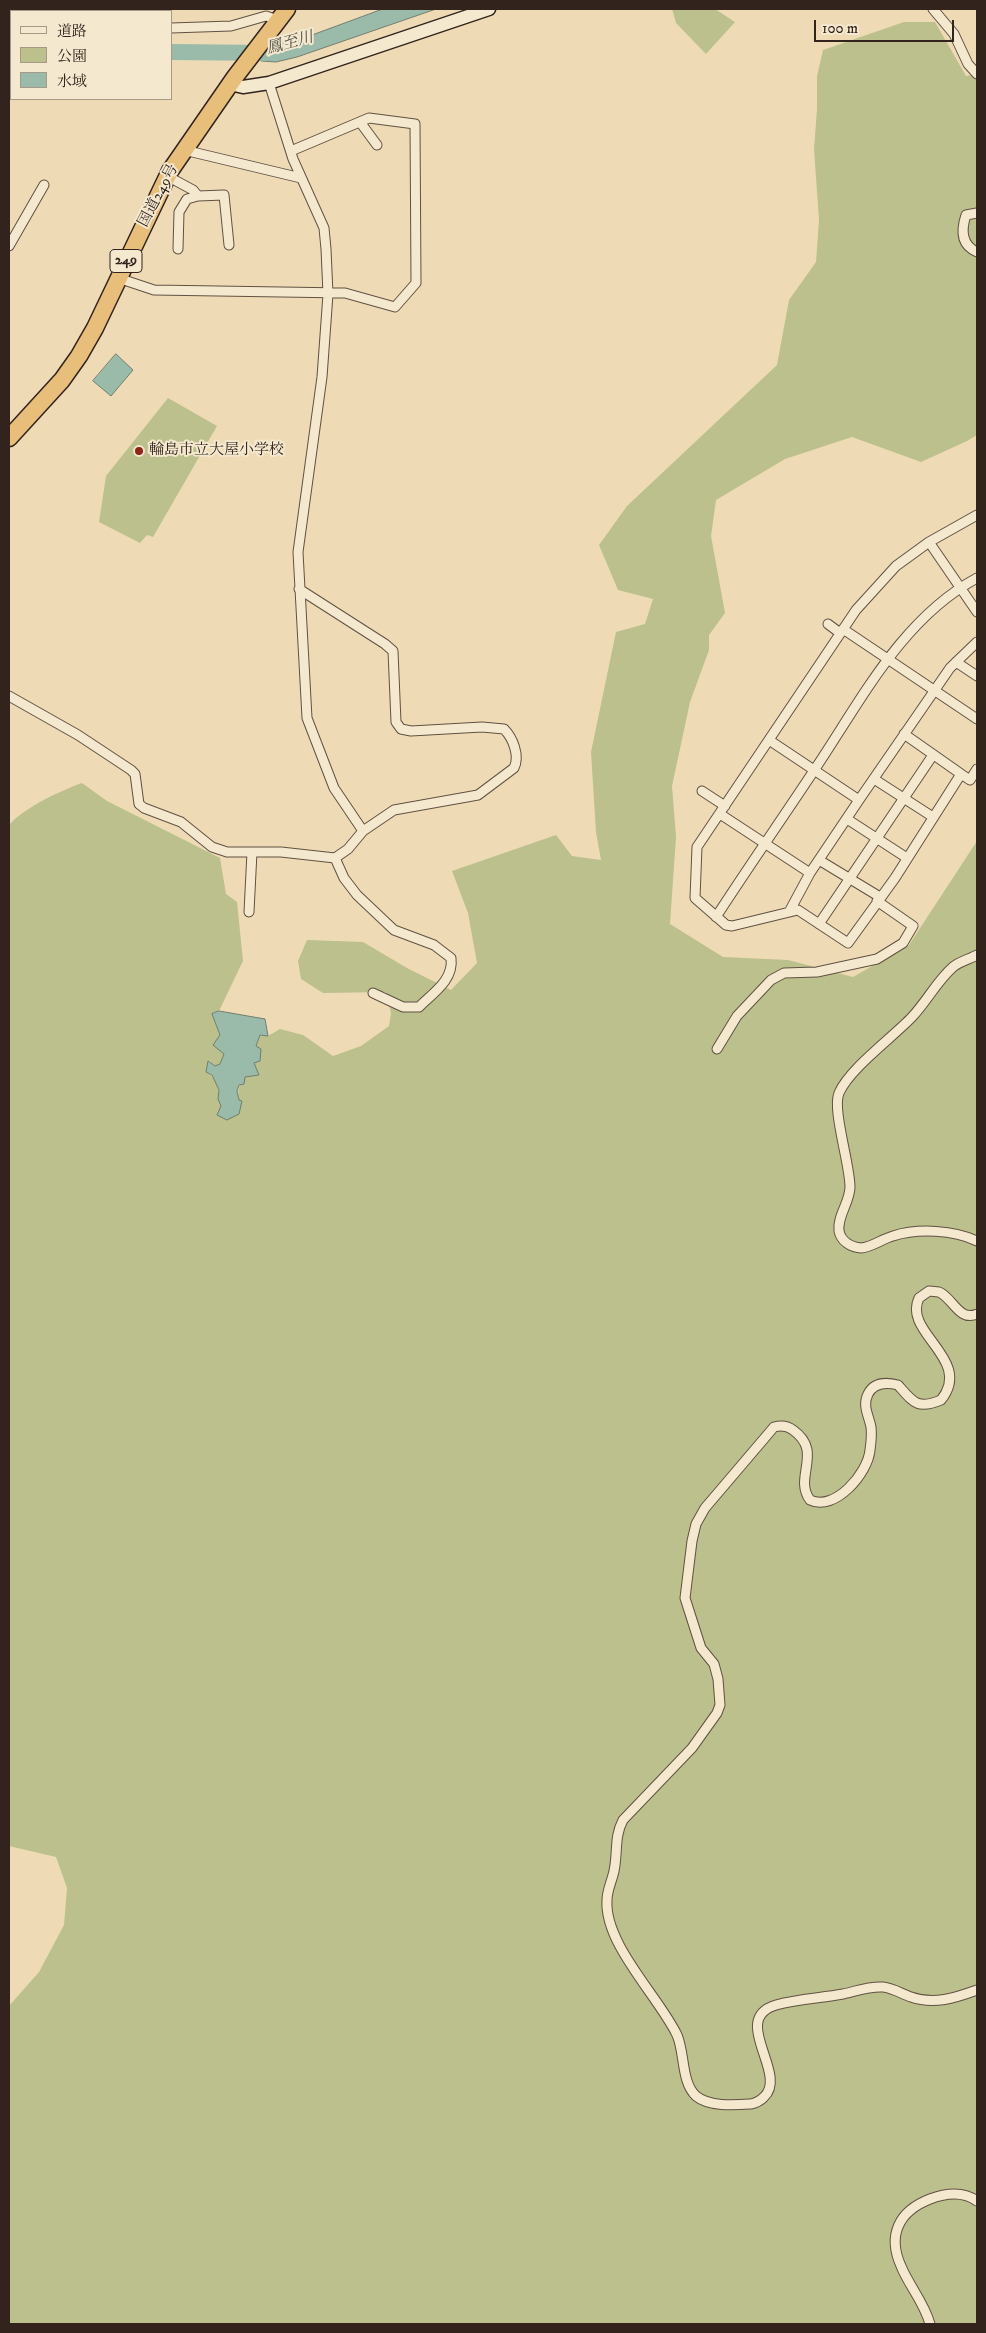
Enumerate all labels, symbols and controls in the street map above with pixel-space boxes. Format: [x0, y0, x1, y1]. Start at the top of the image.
legend [10, 10, 172, 100]
scale bar [816, 10, 956, 42]
text: 100 m [822, 19, 858, 38]
text: 道路 [57, 22, 87, 41]
water label: 鳳至川 [264, 29, 316, 59]
text: 公園 [57, 47, 87, 66]
text: 水域 [57, 72, 87, 91]
street label: 国道249号 [135, 162, 183, 230]
road number: 249 [110, 250, 142, 272]
place label: 輪島市立大屋小学校 [149, 442, 284, 460]
marker: 輪島市立大屋小学校 [133, 445, 145, 457]

